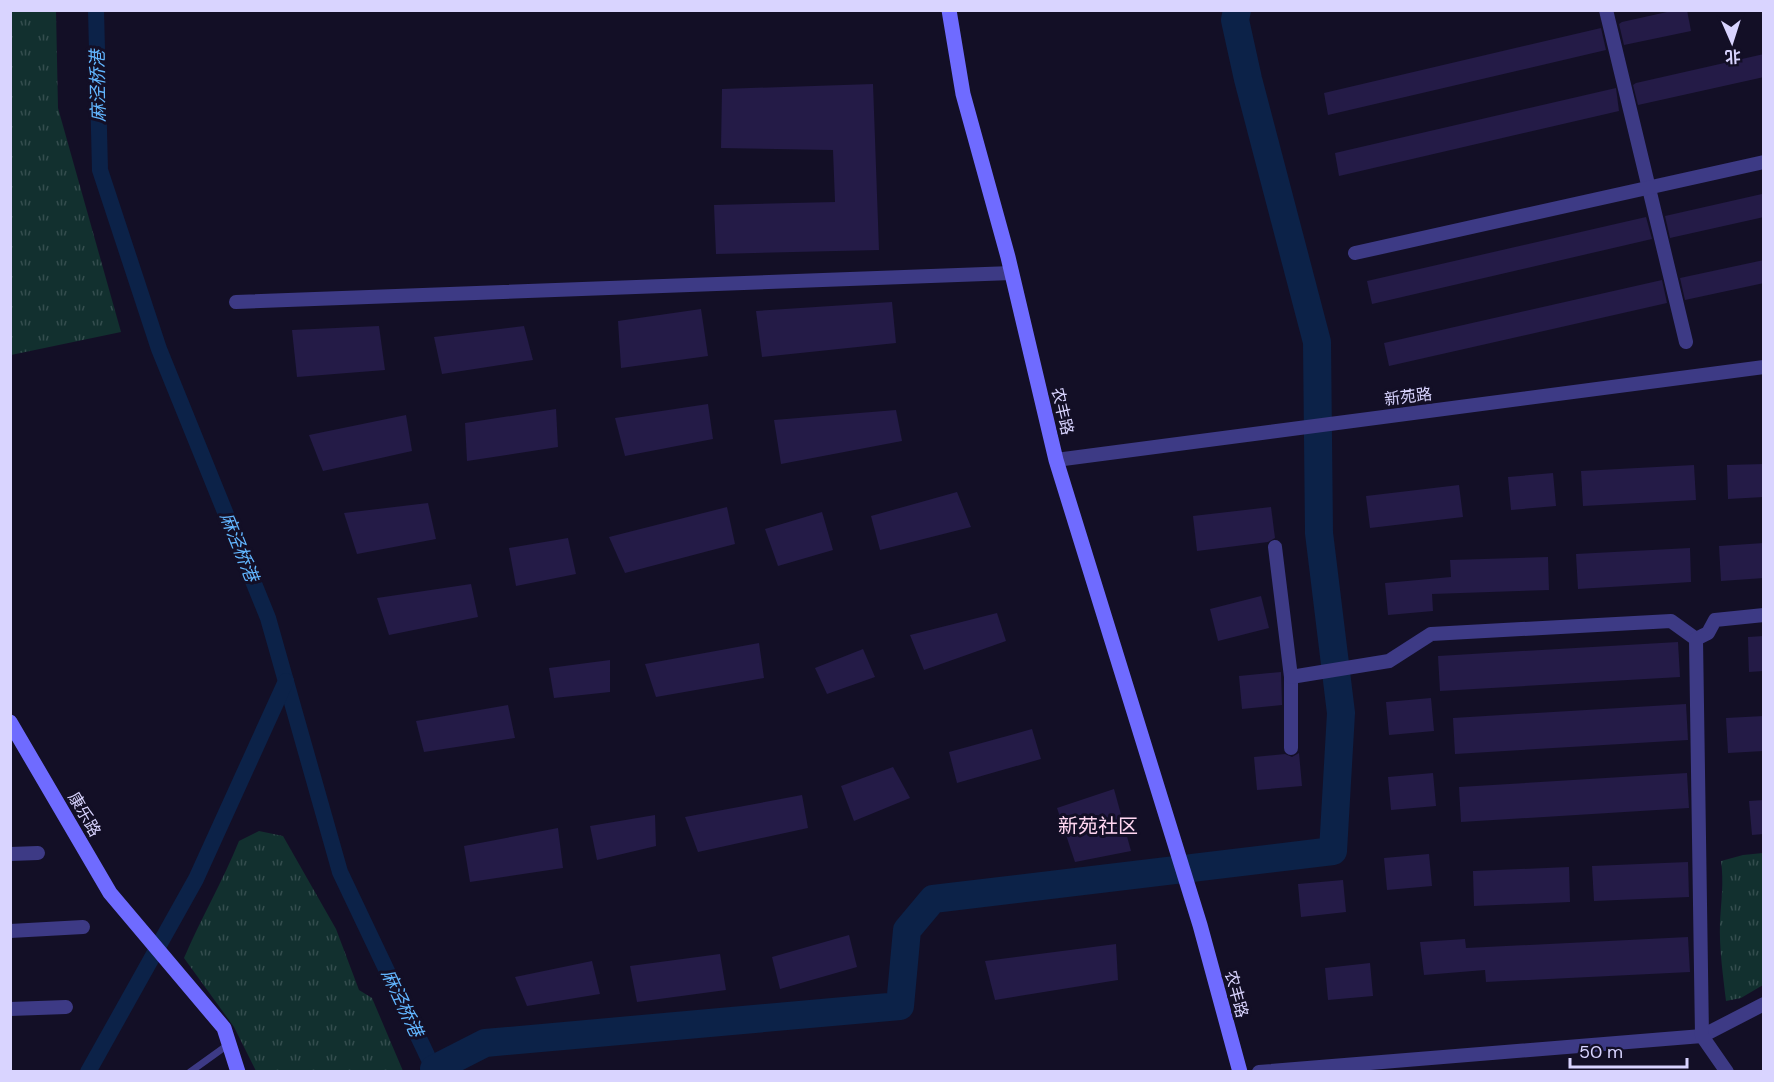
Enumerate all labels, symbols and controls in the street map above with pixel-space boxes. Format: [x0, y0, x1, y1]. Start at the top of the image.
north arrow [1702, 12, 1762, 72]
text: 北 [1724, 46, 1741, 67]
water label: 麻泾桥港 [85, 47, 111, 122]
street label: 新苑路 [1383, 383, 1433, 410]
street label: 农丰路 [1047, 385, 1078, 437]
water label: 麻泾桥港 [214, 509, 265, 588]
street label: 康乐路 [63, 788, 106, 840]
district label: 新苑社区 [1058, 813, 1138, 839]
water label: 麻泾桥港 [376, 965, 429, 1043]
street label: 农丰路 [1220, 968, 1253, 1020]
scale bar [1570, 1031, 1687, 1069]
text: 50 m [1579, 1040, 1623, 1064]

